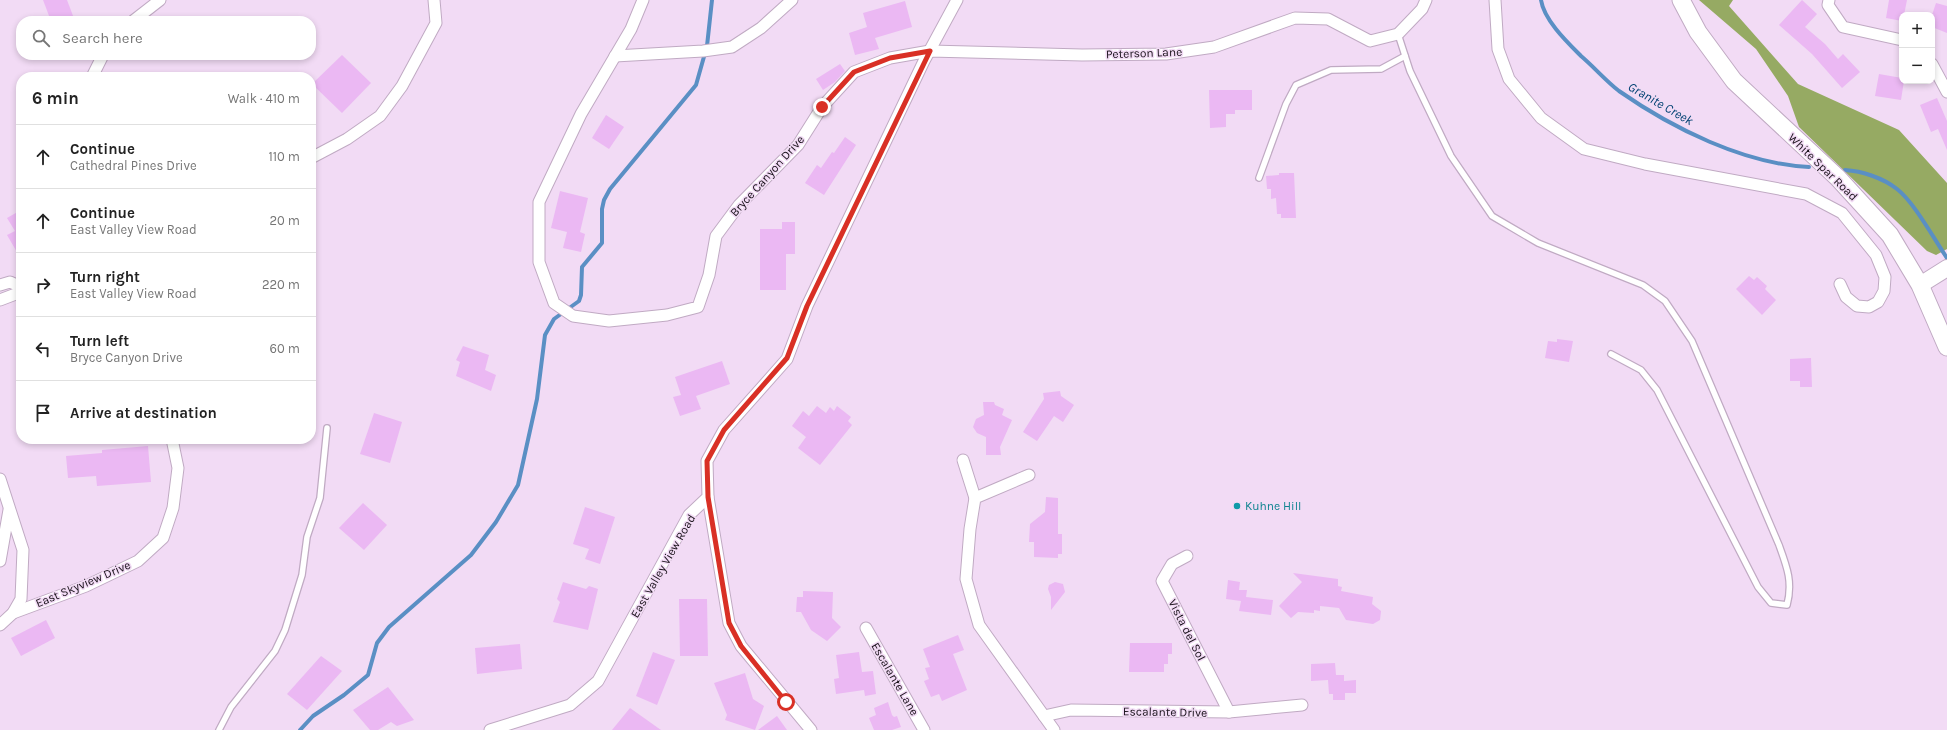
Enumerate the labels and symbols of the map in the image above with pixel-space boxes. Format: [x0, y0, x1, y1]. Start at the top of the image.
street label: Peterson Lane [1106, 45, 1182, 61]
water label: Granite Creek [1626, 79, 1696, 128]
route end [813, 98, 831, 116]
street label: White Spar Road [1785, 130, 1861, 204]
street label: Bryce Canyon Drive [727, 133, 807, 219]
place label: Kuhne Hill [1245, 499, 1301, 513]
marker: Kuhne Hill [1232, 501, 1242, 511]
street label: East Valley View Road [628, 512, 698, 620]
street label: East Skyview Drive [33, 558, 133, 610]
street label: Vista del Sol [1165, 597, 1209, 663]
street label: Escalante Lane [868, 640, 922, 718]
route start [777, 693, 795, 711]
street label: Escalante Drive [1123, 704, 1207, 720]

